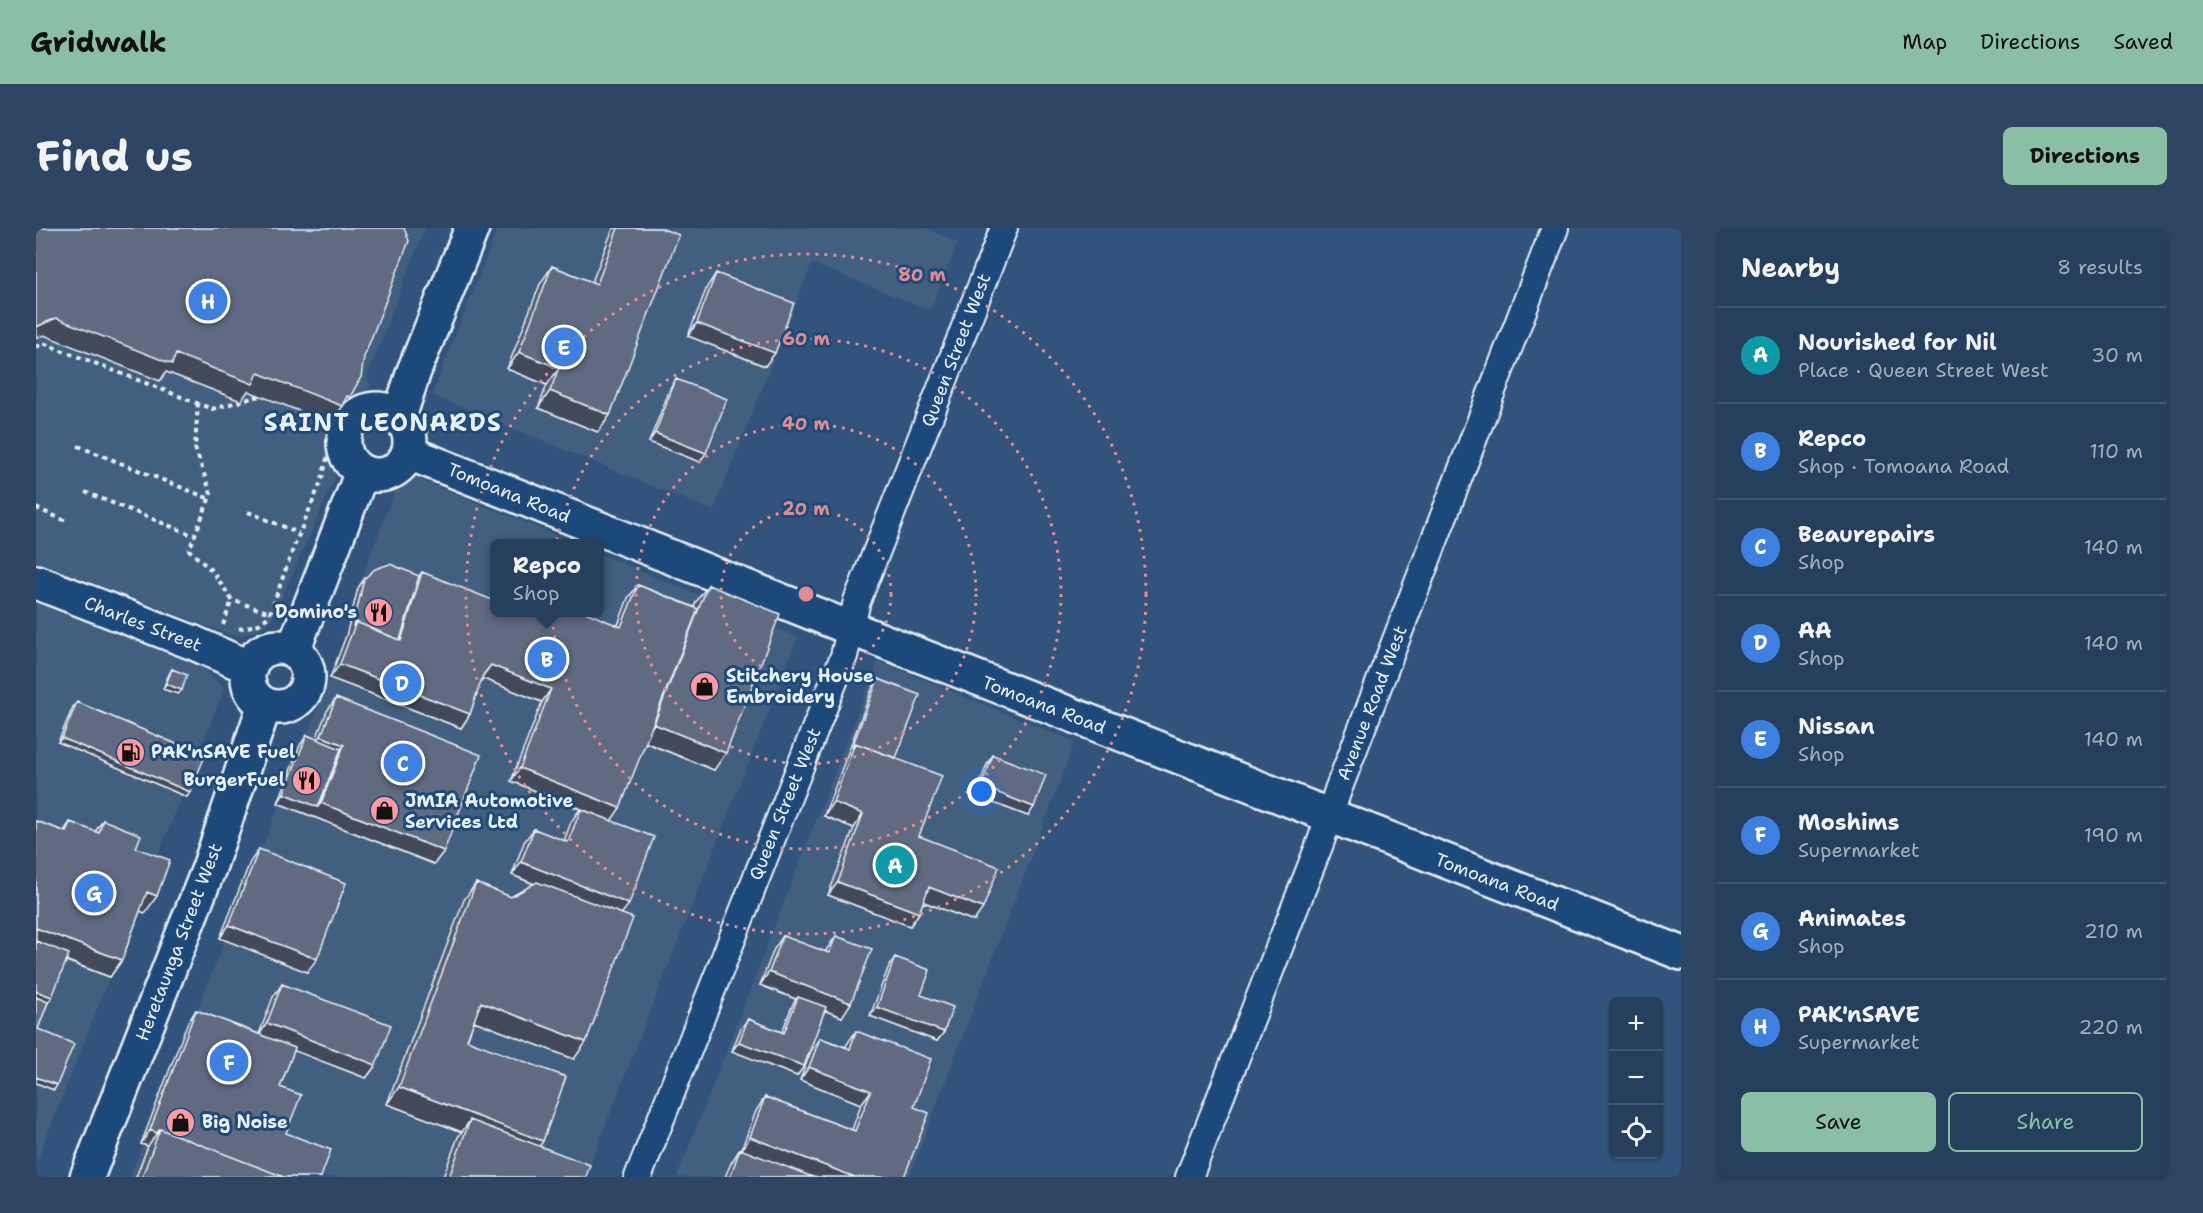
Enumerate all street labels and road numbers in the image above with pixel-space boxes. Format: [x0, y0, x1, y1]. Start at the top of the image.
street label: Queen Street West [916, 270, 996, 430]
street label: Tomoana Road [444, 457, 574, 529]
street label: Charles Street [81, 591, 205, 657]
street label: Avenue Road West [1331, 622, 1413, 784]
street label: Tomoana Road [979, 670, 1109, 740]
street label: Queen Street West [743, 724, 827, 884]
street label: Heretaunga Street West [130, 839, 228, 1044]
street label: Tomoana Road [1432, 847, 1562, 917]

